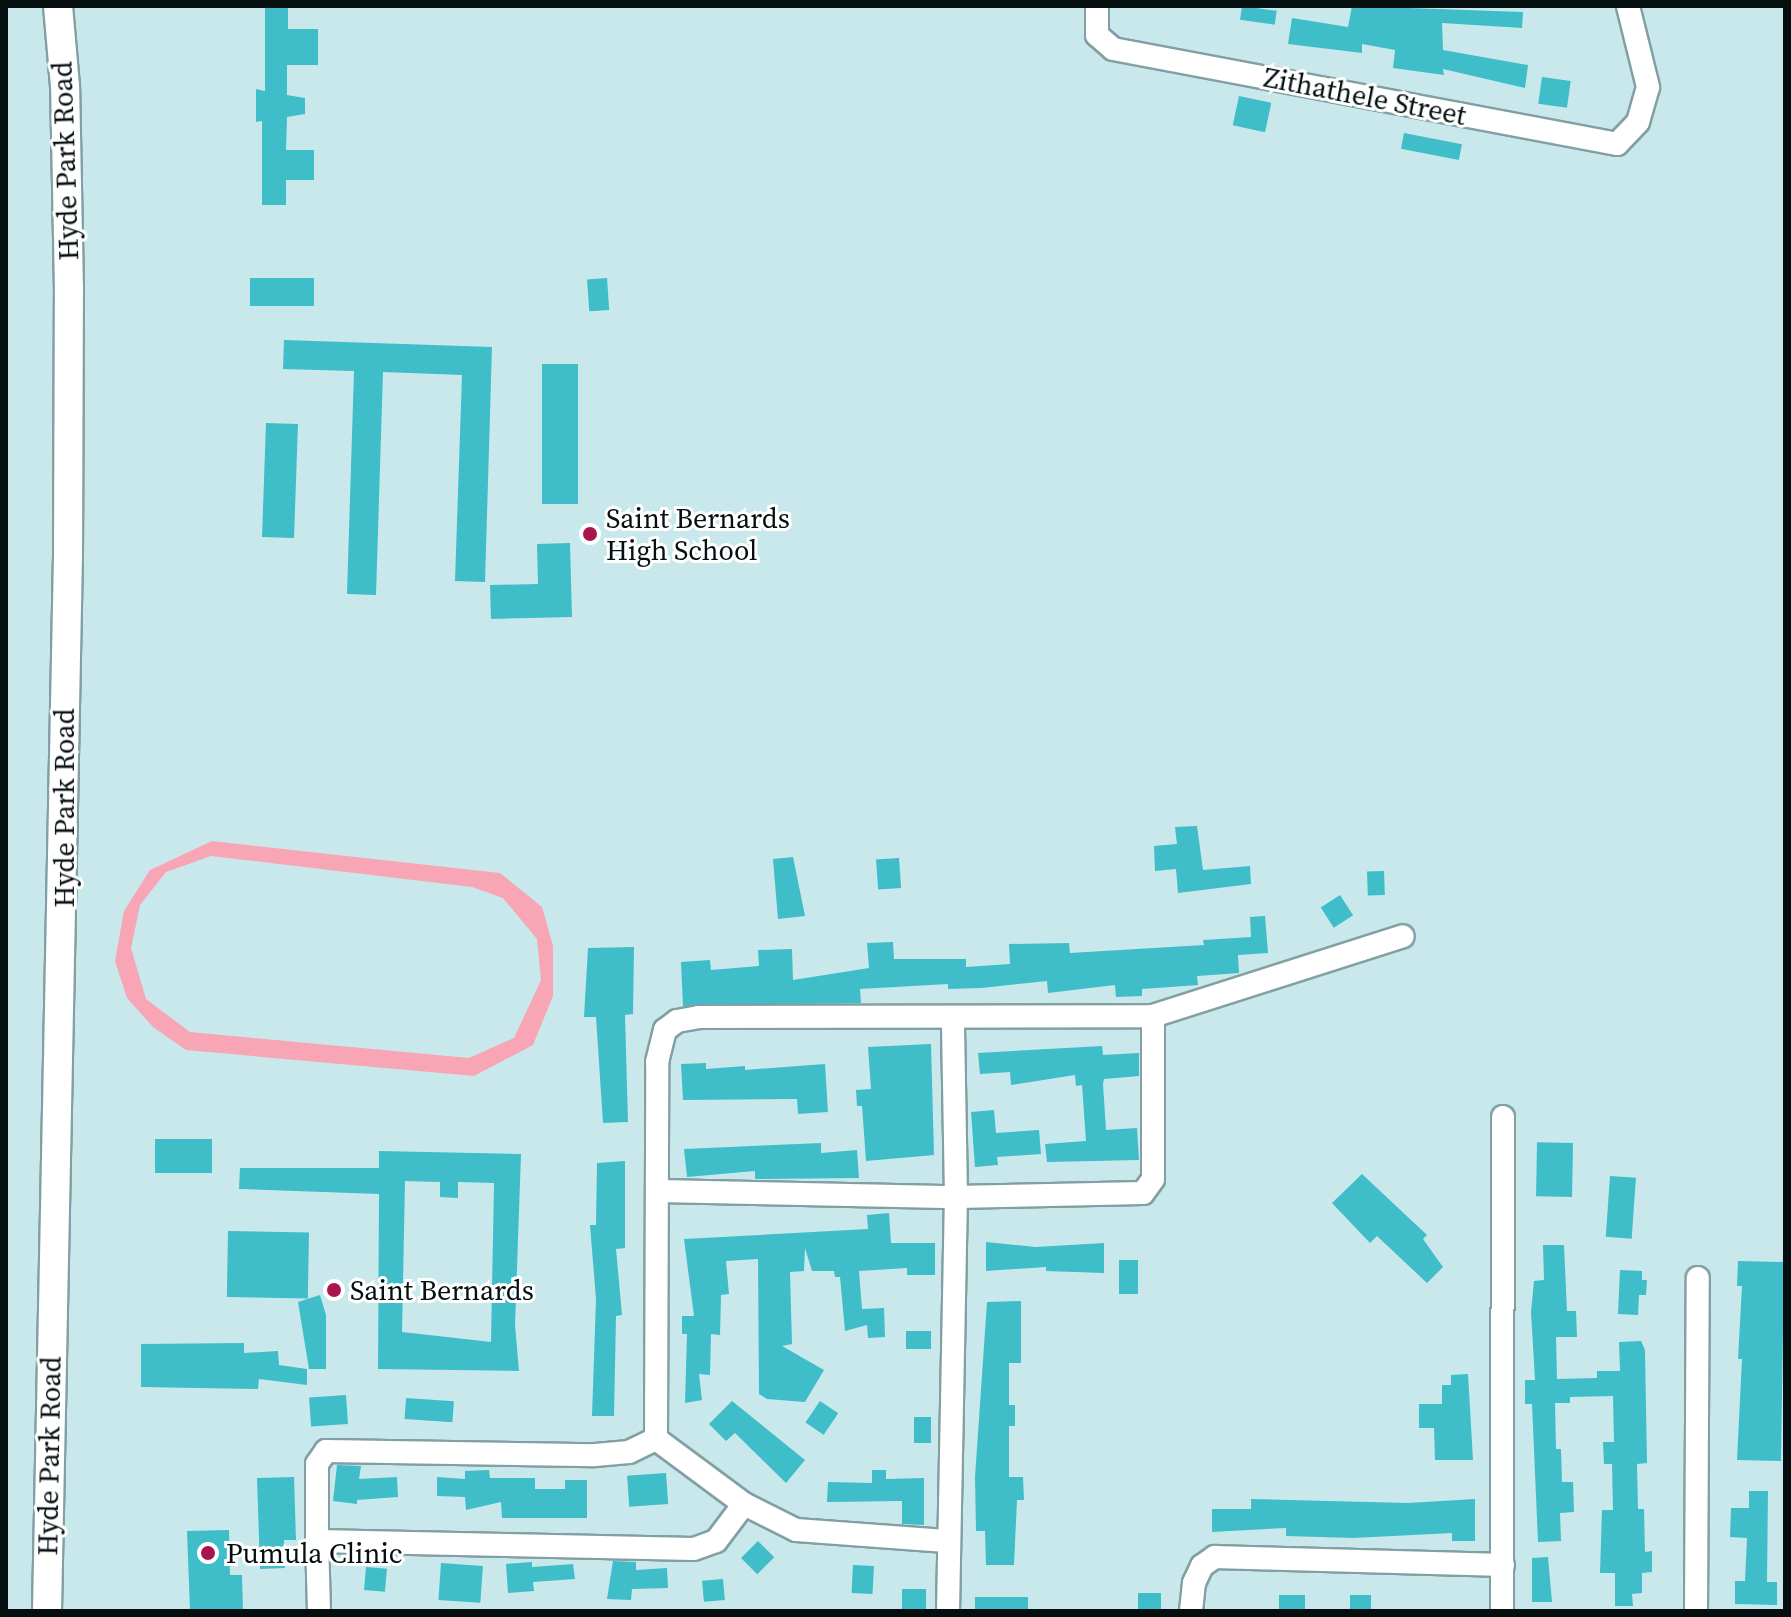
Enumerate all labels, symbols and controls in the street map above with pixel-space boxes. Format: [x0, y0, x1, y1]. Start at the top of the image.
street label: Zithathele Street [1261, 60, 1469, 132]
street label: Hyde Park Road [45, 61, 85, 261]
place label: Saint Bernards High School [606, 501, 790, 567]
marker: Saint Bernards High School [581, 525, 599, 543]
street label: Hyde Park Road [47, 708, 81, 908]
place label: Saint Bernards [350, 1273, 534, 1307]
marker: Saint Bernards [325, 1281, 343, 1299]
street label: Hyde Park Road [30, 1356, 68, 1556]
place label: Pumula Clinic [226, 1536, 402, 1570]
marker: Pumula Clinic [197, 1542, 219, 1564]

